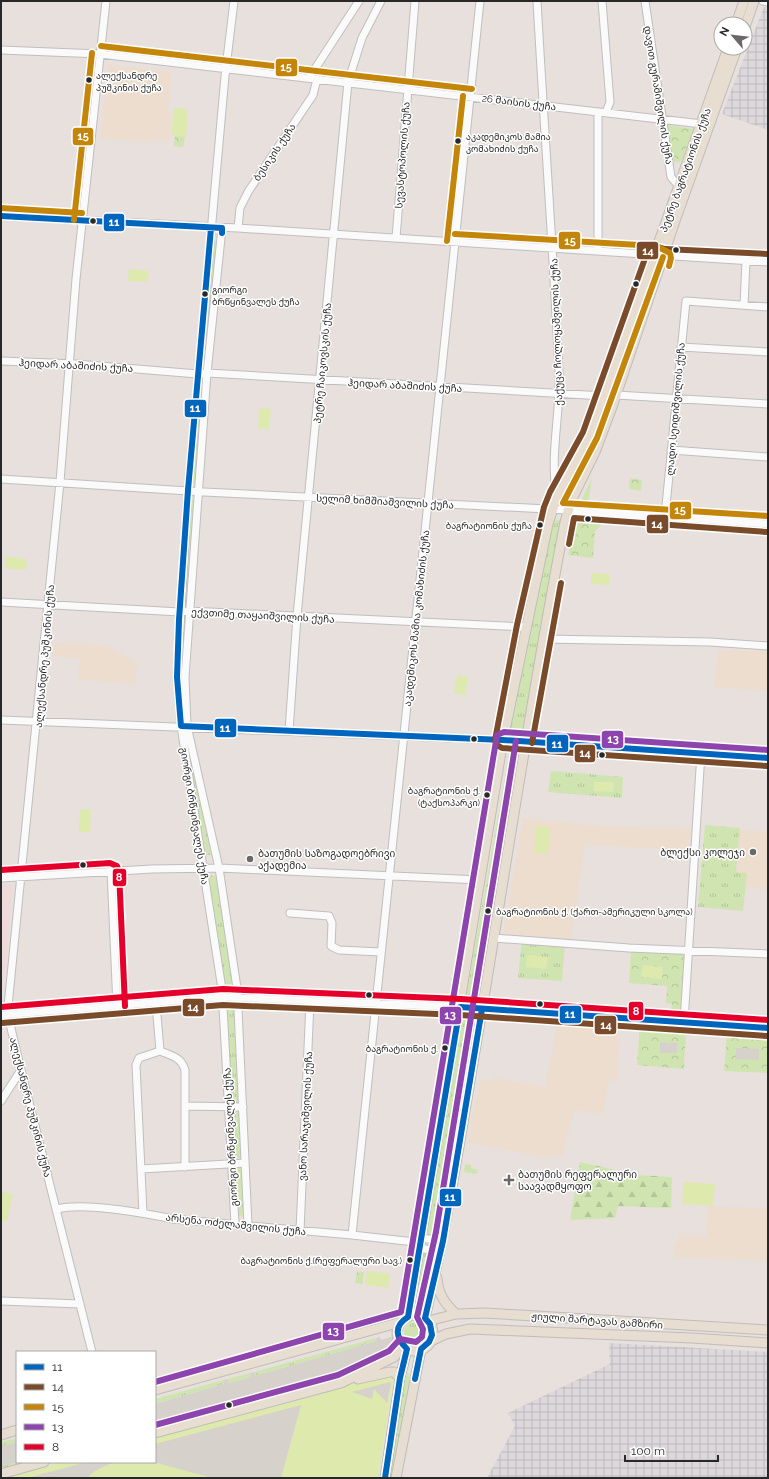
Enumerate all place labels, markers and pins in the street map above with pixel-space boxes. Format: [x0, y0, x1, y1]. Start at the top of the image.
place label: ალექსანდრე პუშკინის ქუჩა [96, 71, 162, 93]
marker: ალექსანდრე პუშკინის ქუჩა [84, 75, 94, 85]
place label: აკადემიკოს მამია კომახიძის ქუჩა [466, 132, 551, 154]
marker: აკადემიკოს მამია კომახიძის ქუჩა [453, 136, 463, 146]
unlabelled marker [88, 216, 98, 226]
unlabelled marker [671, 245, 681, 255]
unlabelled marker [631, 279, 641, 289]
place label: გიორგი ბრწყინვალეს ქუჩა [212, 285, 300, 308]
marker: გიორგი ბრწყინვალეს ქუჩა [200, 289, 210, 299]
unlabelled marker [583, 514, 593, 524]
marker: ბაგრატიონის ქუჩა [535, 520, 545, 530]
place label: ბაგრატიონის ქუჩა [446, 521, 532, 531]
unlabelled marker [469, 734, 479, 744]
unlabelled marker [597, 750, 607, 760]
place label: ბაგრატიონის ქ. (ტაქსოპარკი) [408, 786, 481, 808]
marker: ბაგრატიონის ქ. (ტაქსოპარკი) [482, 790, 492, 800]
place label: ბლექსი კოლეჯი [660, 847, 745, 859]
marker: ბლექსი კოლეჯი [748, 847, 758, 857]
place label: ბათუმის საზოგადოებრივი აქადემია [258, 848, 395, 872]
marker: ბათუმის საზოგადოებრივი აქადემია [245, 854, 255, 864]
unlabelled marker [78, 860, 88, 870]
marker: ბაგრატიონის ქ. (ქართ-ამერიკული სკოლა) [483, 906, 493, 916]
place label: ბაგრატიონის ქ. (ქართ-ამერიკული სკოლა) [496, 907, 693, 918]
unlabelled marker [364, 990, 374, 1000]
unlabelled marker [535, 999, 545, 1009]
marker: ბაგრატიონის ქ. [440, 1043, 450, 1053]
place label: ბაგრატიონის ქ. [366, 1044, 438, 1054]
place label: ბათუმის რეფერალური საავადმყოფო [518, 1169, 637, 1193]
marker: ბათუმის რეფერალური საავადმყოფო [503, 1174, 515, 1186]
marker: ბაგრატიონის ქ.(რეფერალური სავ.) [405, 1255, 415, 1265]
place label: ბაგრატიონის ქ.(რეფერალური სავ.) [240, 1256, 403, 1267]
unlabelled marker [224, 1400, 234, 1410]

